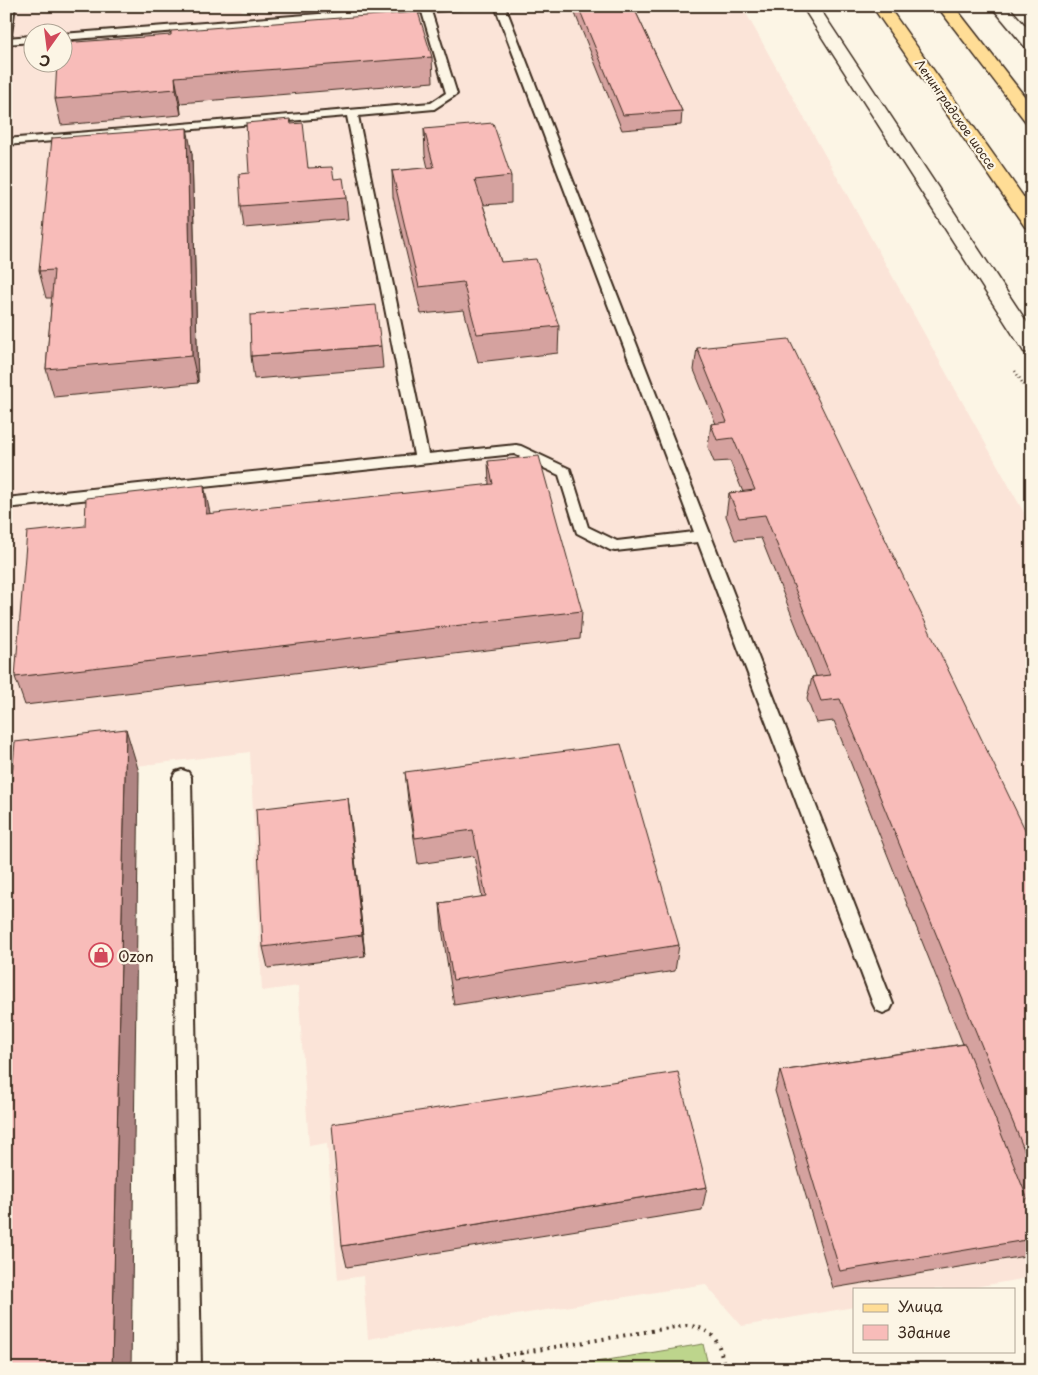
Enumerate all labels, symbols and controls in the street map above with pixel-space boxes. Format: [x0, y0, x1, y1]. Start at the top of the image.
north arrow [22, 22, 72, 72]
text: С [37, 50, 52, 73]
street label: Ленинградское шоссе [911, 55, 1001, 173]
shop icon: Ozon [88, 942, 114, 968]
place label: Ozon [118, 944, 154, 967]
legend [853, 1288, 1016, 1352]
text: Улица [898, 1294, 943, 1317]
text: Здание [898, 1320, 951, 1343]

